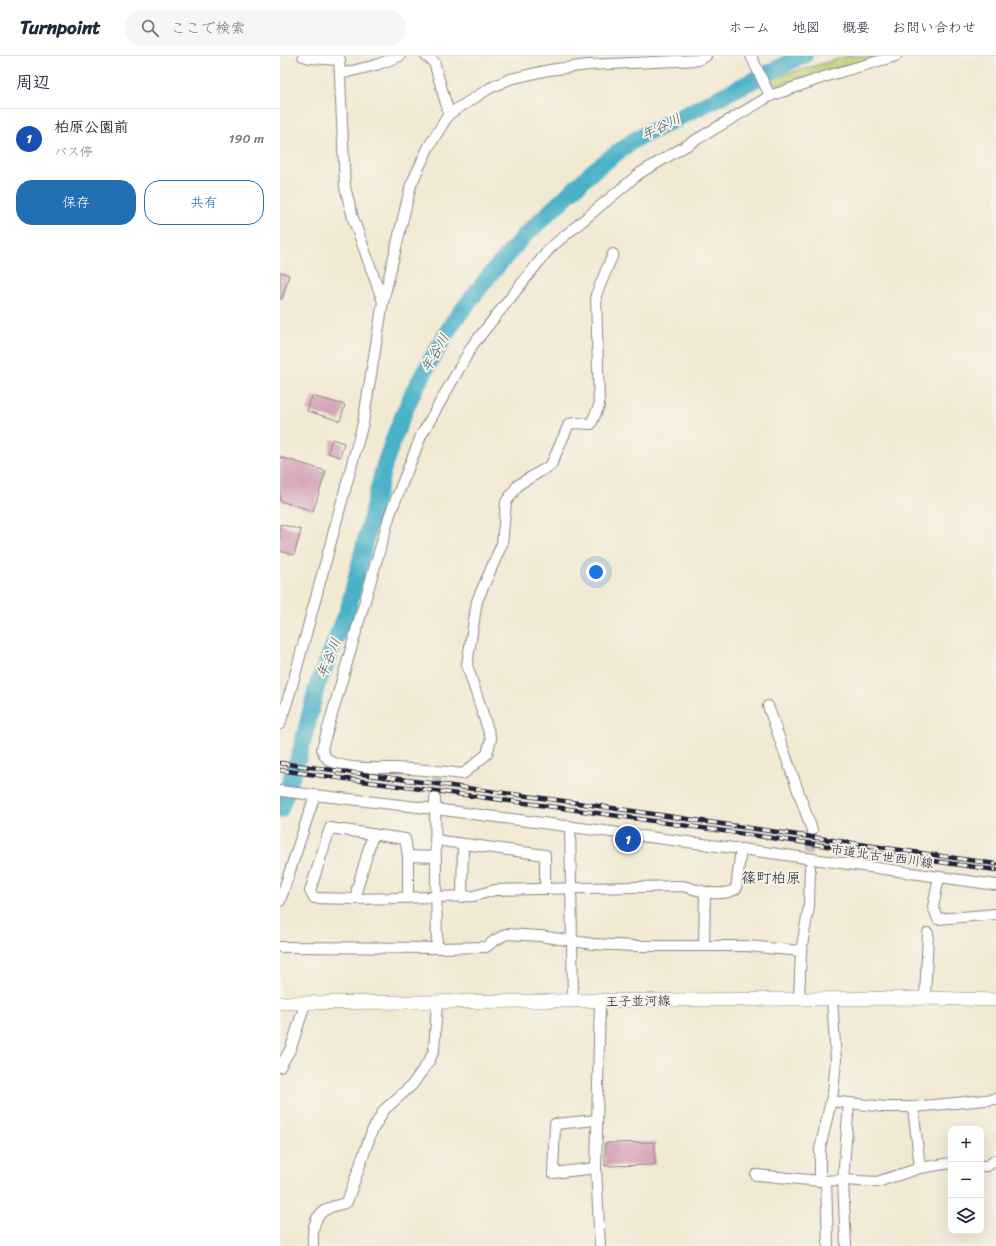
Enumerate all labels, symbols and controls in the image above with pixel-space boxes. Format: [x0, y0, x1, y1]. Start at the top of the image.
search box [125, 10, 405, 46]
text: Turnpoint [20, 11, 101, 44]
text: ここで検索 [171, 15, 246, 41]
text: ホーム [729, 15, 770, 40]
text: 地図 [792, 15, 820, 40]
text: 概要 [842, 15, 870, 40]
text: お問い合わせ [892, 15, 976, 40]
icon: search [139, 17, 161, 39]
text: 周辺 [16, 67, 50, 97]
water label: 年谷川 [637, 107, 685, 147]
text: 柏原公園前 [54, 114, 129, 140]
text: 1 [26, 127, 32, 150]
text: 190 m [229, 127, 264, 150]
text: バス停 [54, 140, 93, 163]
button: 保存 [16, 180, 136, 225]
button: 共有 [144, 180, 264, 225]
water label: 年谷川 [414, 329, 456, 377]
your location [586, 562, 606, 582]
water label: 年谷川 [310, 634, 348, 682]
pin: 1 [615, 824, 641, 854]
street label: 市道北古世西川線 [829, 837, 936, 875]
district label: 篠町柏原 [741, 865, 801, 891]
street label: 王子並河線 [605, 989, 672, 1013]
map controls [948, 1126, 984, 1234]
button: + [948, 1126, 984, 1162]
button: − [948, 1162, 984, 1198]
button: layers [948, 1198, 984, 1234]

